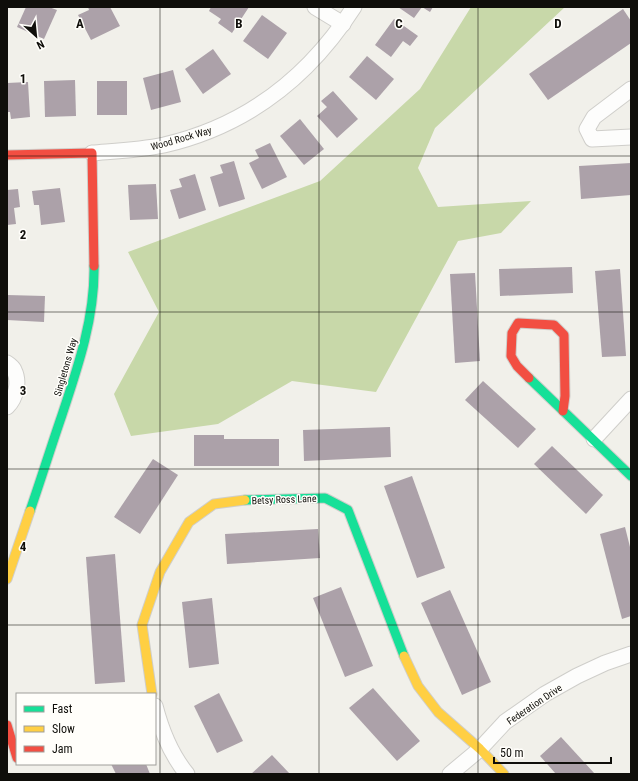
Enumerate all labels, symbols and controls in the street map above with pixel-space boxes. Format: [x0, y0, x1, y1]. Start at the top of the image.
north arrow [16, 16, 56, 56]
text: A [76, 16, 84, 31]
text: B [235, 16, 243, 31]
text: C [395, 16, 403, 31]
text: D [554, 16, 562, 31]
text: N [34, 37, 46, 52]
text: 1 [20, 71, 26, 86]
street label: Wood Rock Way [149, 125, 213, 152]
text: 2 [20, 227, 27, 242]
street label: Singletons Way [52, 337, 79, 398]
text: 3 [20, 383, 26, 398]
street label: Betsy Ross Lane [251, 493, 317, 506]
text: 4 [20, 539, 27, 554]
street label: Federation Drive [505, 682, 564, 727]
legend [16, 693, 156, 765]
text: Fast [52, 702, 73, 716]
text: Slow [52, 722, 75, 736]
scale bar [494, 739, 611, 765]
text: Jam [52, 742, 73, 756]
text: 50 m [500, 746, 524, 760]

